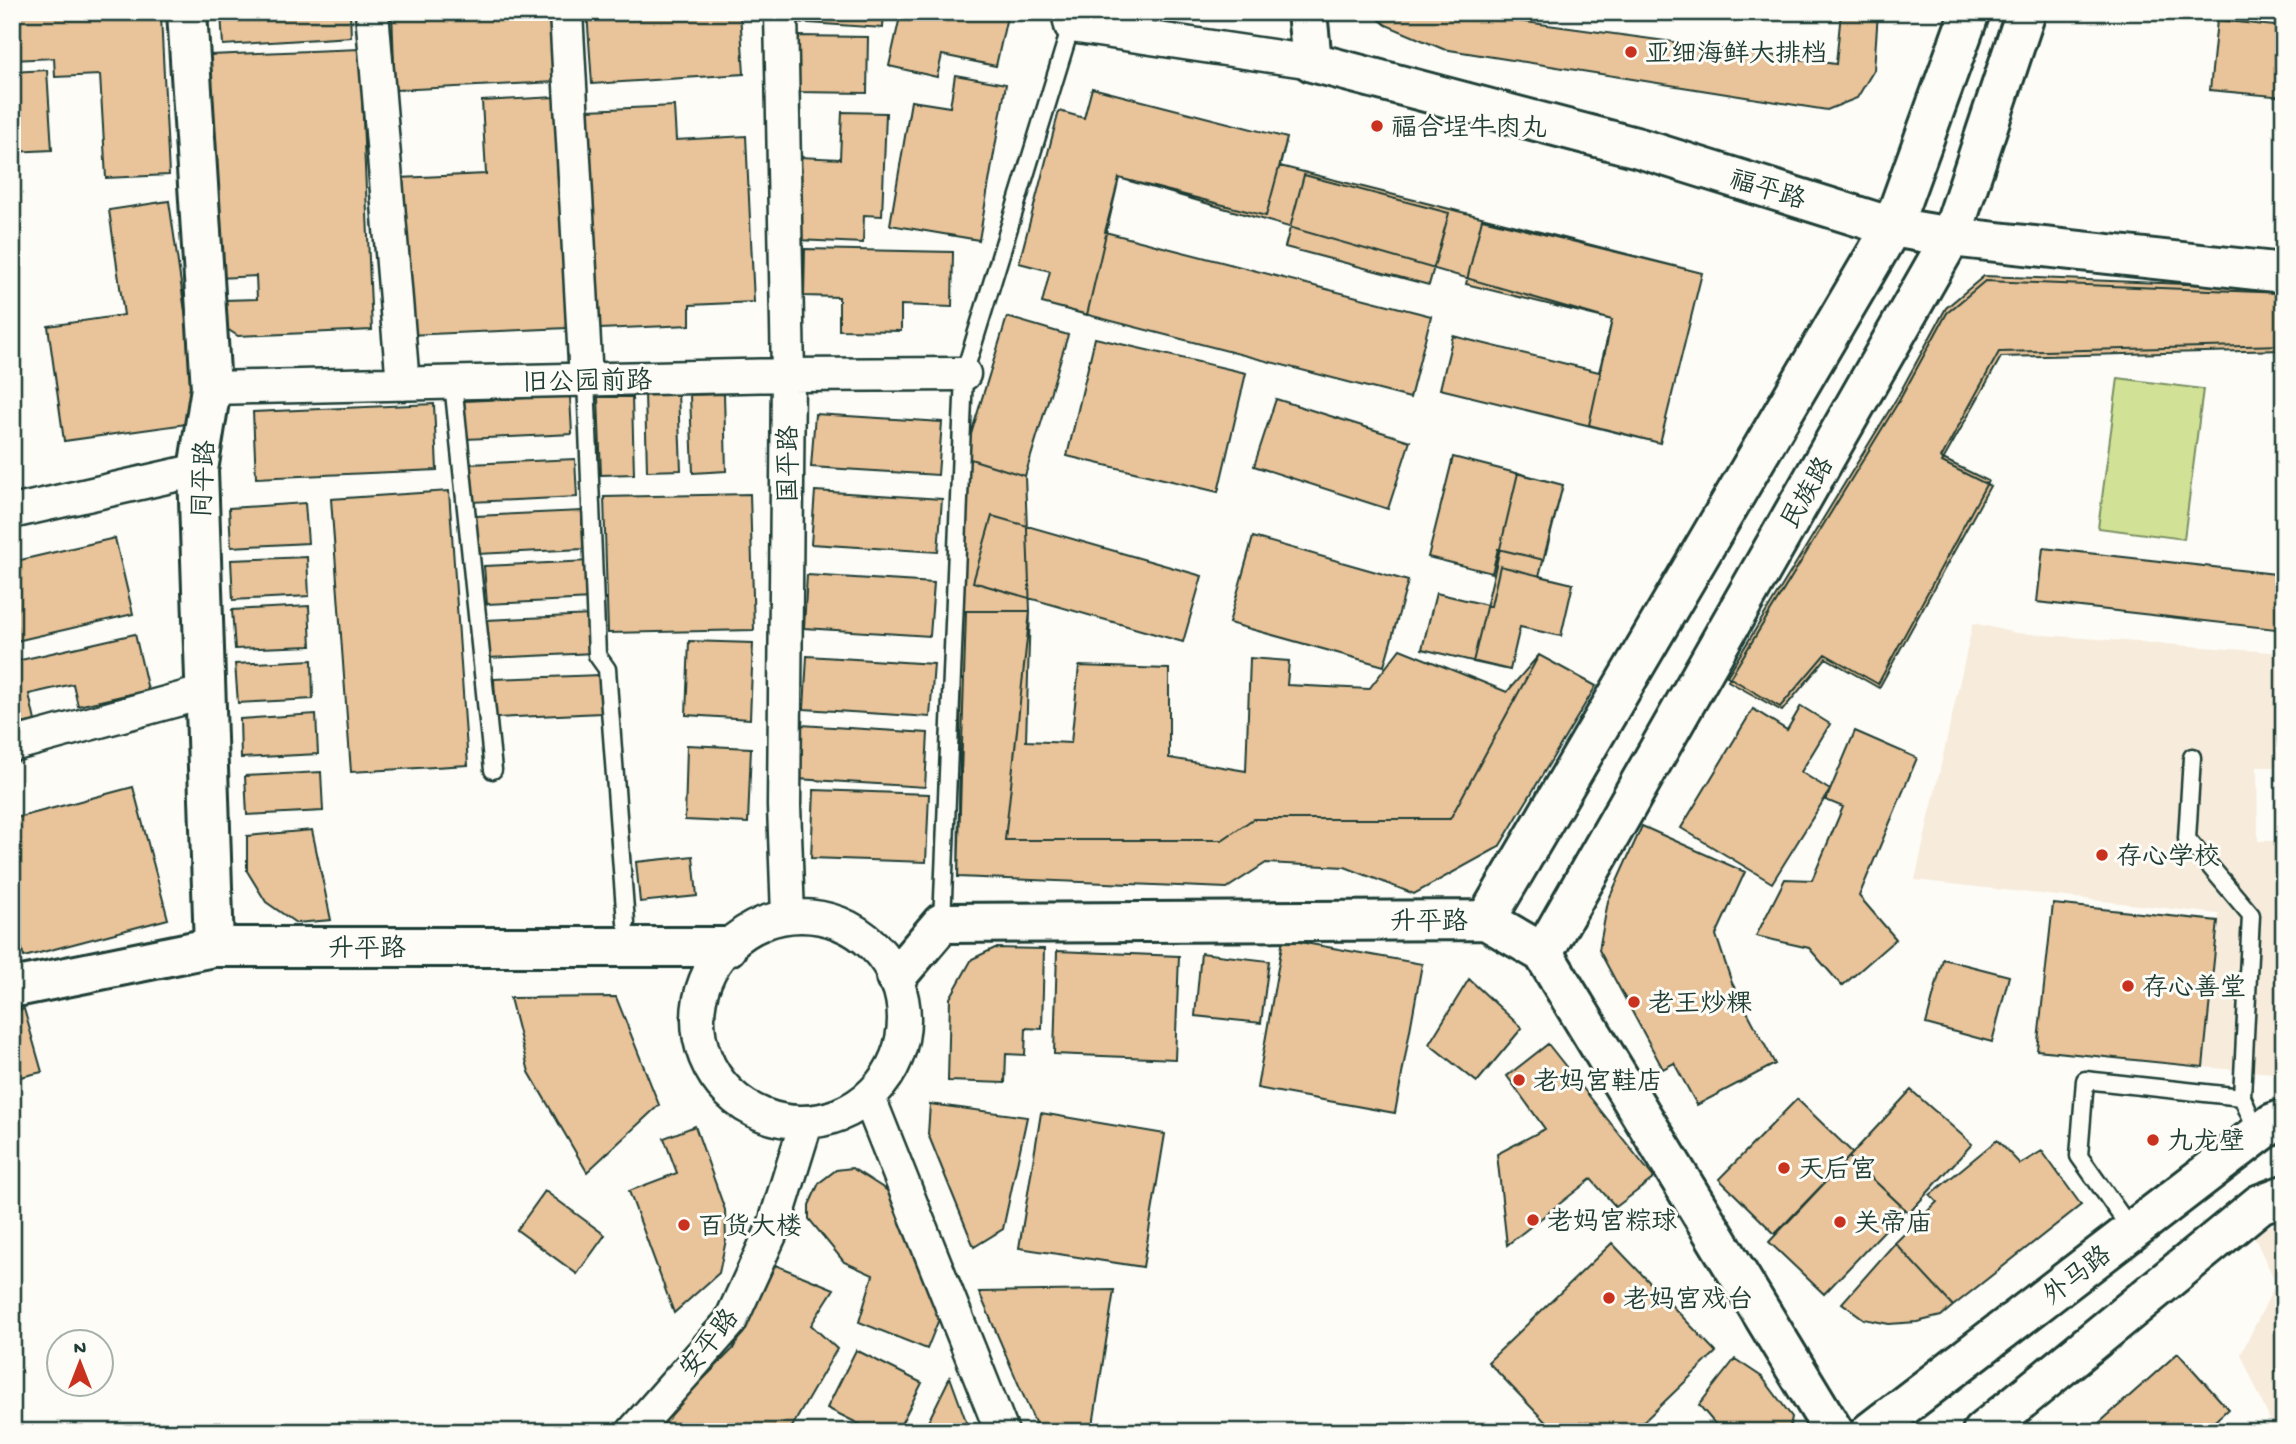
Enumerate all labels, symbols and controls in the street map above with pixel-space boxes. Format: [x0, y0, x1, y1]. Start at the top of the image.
place label: 亚细海鲜大排档 [1645, 39, 1827, 72]
marker: 亚细海鲜大排档 [1623, 44, 1639, 60]
place label: 福合埕牛肉丸 [1391, 113, 1547, 146]
marker: 福合埕牛肉丸 [1369, 118, 1385, 134]
street label: 福平路 [1725, 164, 1809, 219]
street label: 旧公园前路 [522, 366, 652, 401]
street label: 国平路 [774, 425, 807, 503]
street label: 同平路 [187, 439, 224, 519]
street label: 民族路 [1775, 452, 1843, 536]
place label: 存心学校 [2116, 842, 2220, 875]
marker: 存心学校 [2094, 847, 2110, 863]
street label: 升平路 [1390, 907, 1468, 940]
street label: 升平路 [328, 934, 406, 967]
place label: 存心善堂 [2142, 973, 2246, 1006]
marker: 存心善堂 [2120, 978, 2136, 994]
place label: 老王炒粿 [1648, 989, 1752, 1022]
marker: 老王炒粿 [1626, 994, 1642, 1010]
place label: 老妈宫鞋店 [1533, 1067, 1663, 1100]
marker: 老妈宫鞋店 [1511, 1072, 1527, 1088]
place label: 九龙壁 [2167, 1127, 2245, 1160]
marker: 九龙壁 [2145, 1132, 2161, 1148]
place label: 天后宫 [1798, 1155, 1876, 1188]
marker: 天后宫 [1776, 1160, 1792, 1176]
place label: 老妈宫粽球 [1547, 1207, 1677, 1240]
place label: 关帝庙 [1854, 1209, 1932, 1242]
place label: 百货大楼 [698, 1212, 802, 1245]
marker: 老妈宫粽球 [1525, 1212, 1541, 1228]
marker: 关帝庙 [1832, 1214, 1848, 1230]
marker: 百货大楼 [676, 1217, 692, 1233]
street label: 外马路 [2037, 1240, 2119, 1314]
place label: 老妈宫戏台 [1623, 1285, 1753, 1318]
marker: 老妈宫戏台 [1601, 1290, 1617, 1306]
street label: 安平路 [674, 1303, 748, 1385]
north arrow [46, 1328, 116, 1398]
text: N [74, 1338, 86, 1361]

